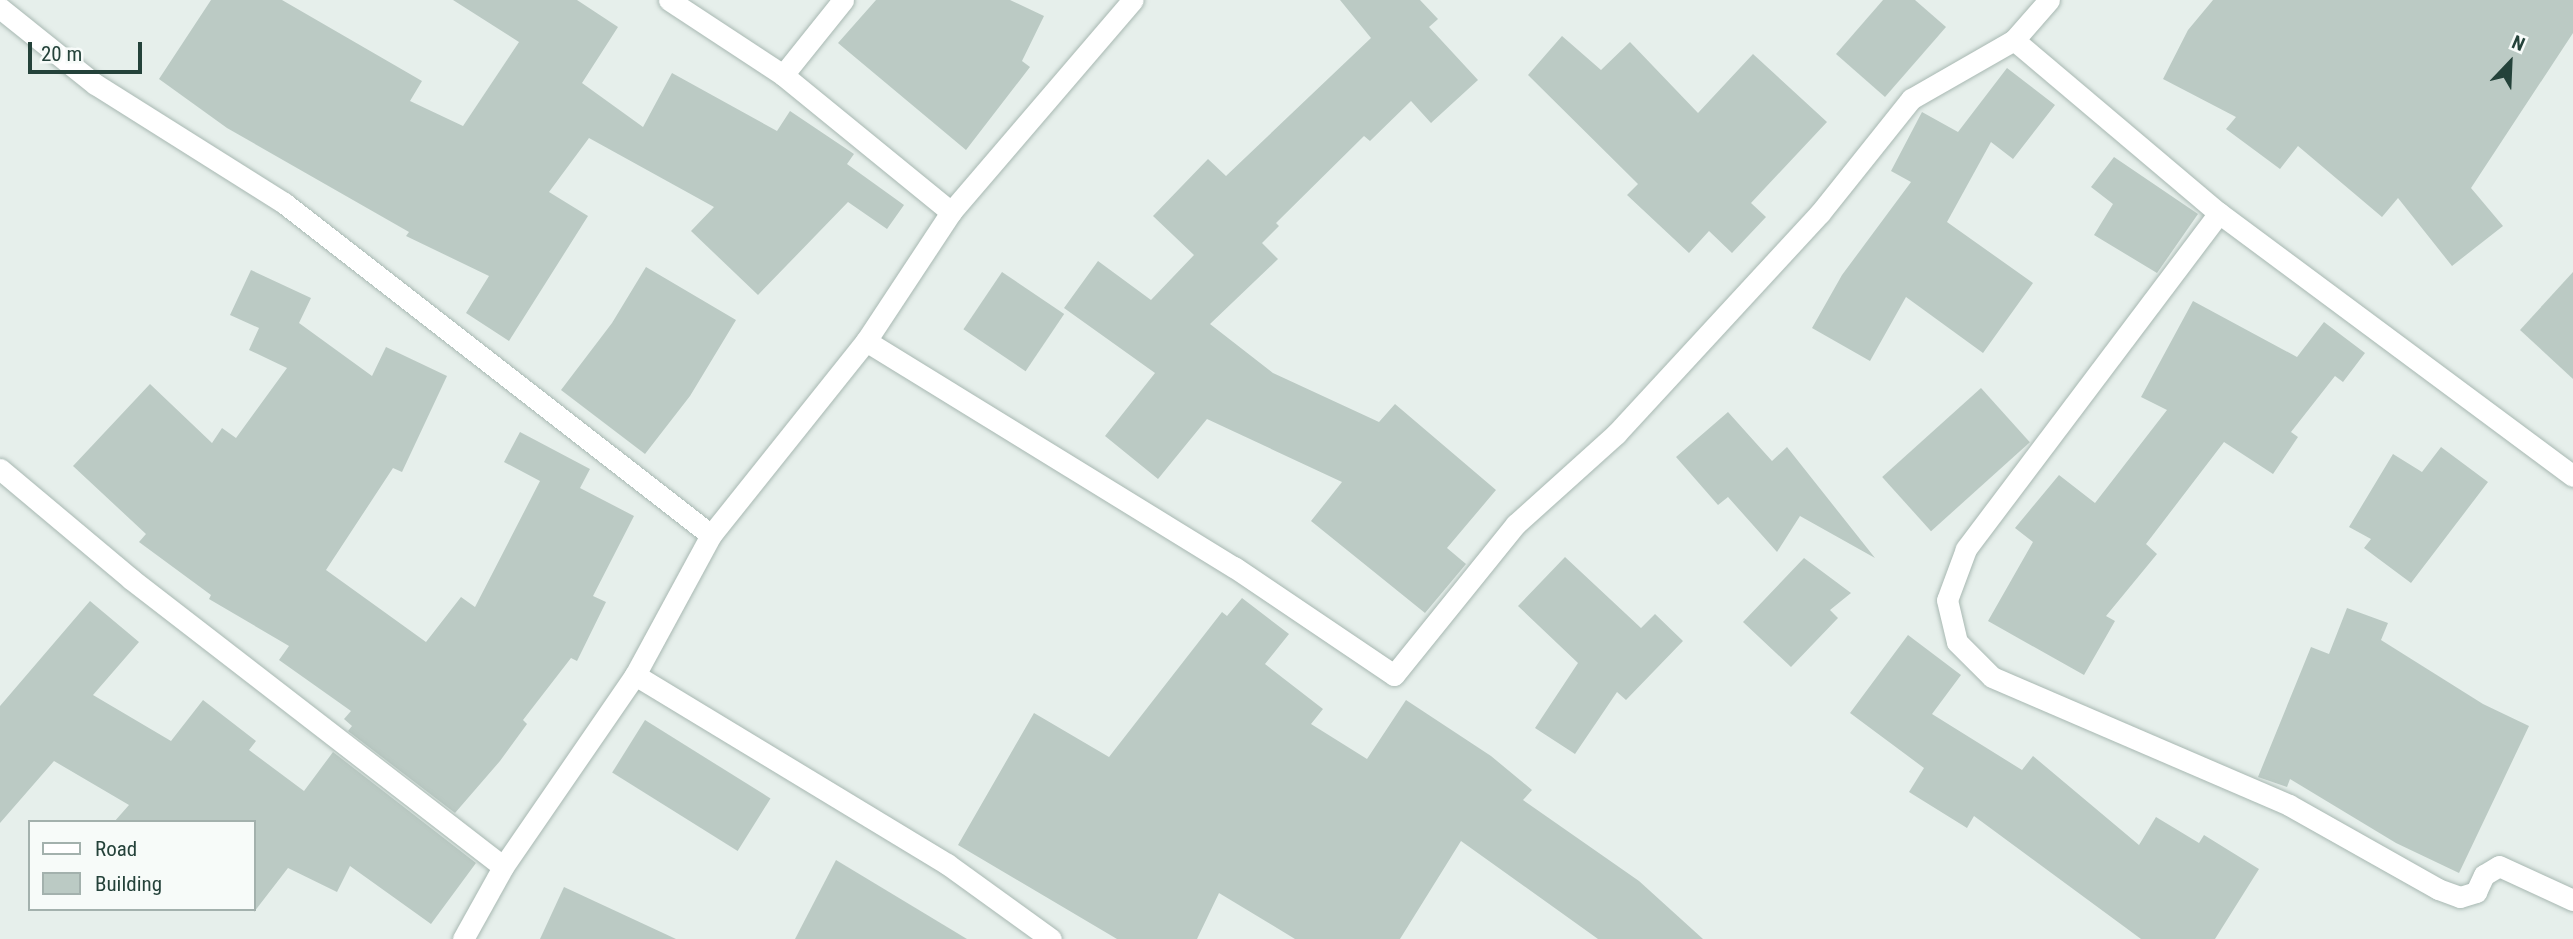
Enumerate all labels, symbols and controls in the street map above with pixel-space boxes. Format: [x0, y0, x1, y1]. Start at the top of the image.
scale bar [32, 28, 145, 72]
north arrow [2475, 28, 2545, 98]
text: N [2509, 30, 2528, 56]
text: 20 m [41, 42, 82, 66]
legend [28, 820, 256, 911]
text: Road [95, 837, 137, 861]
text: Building [95, 872, 162, 896]

